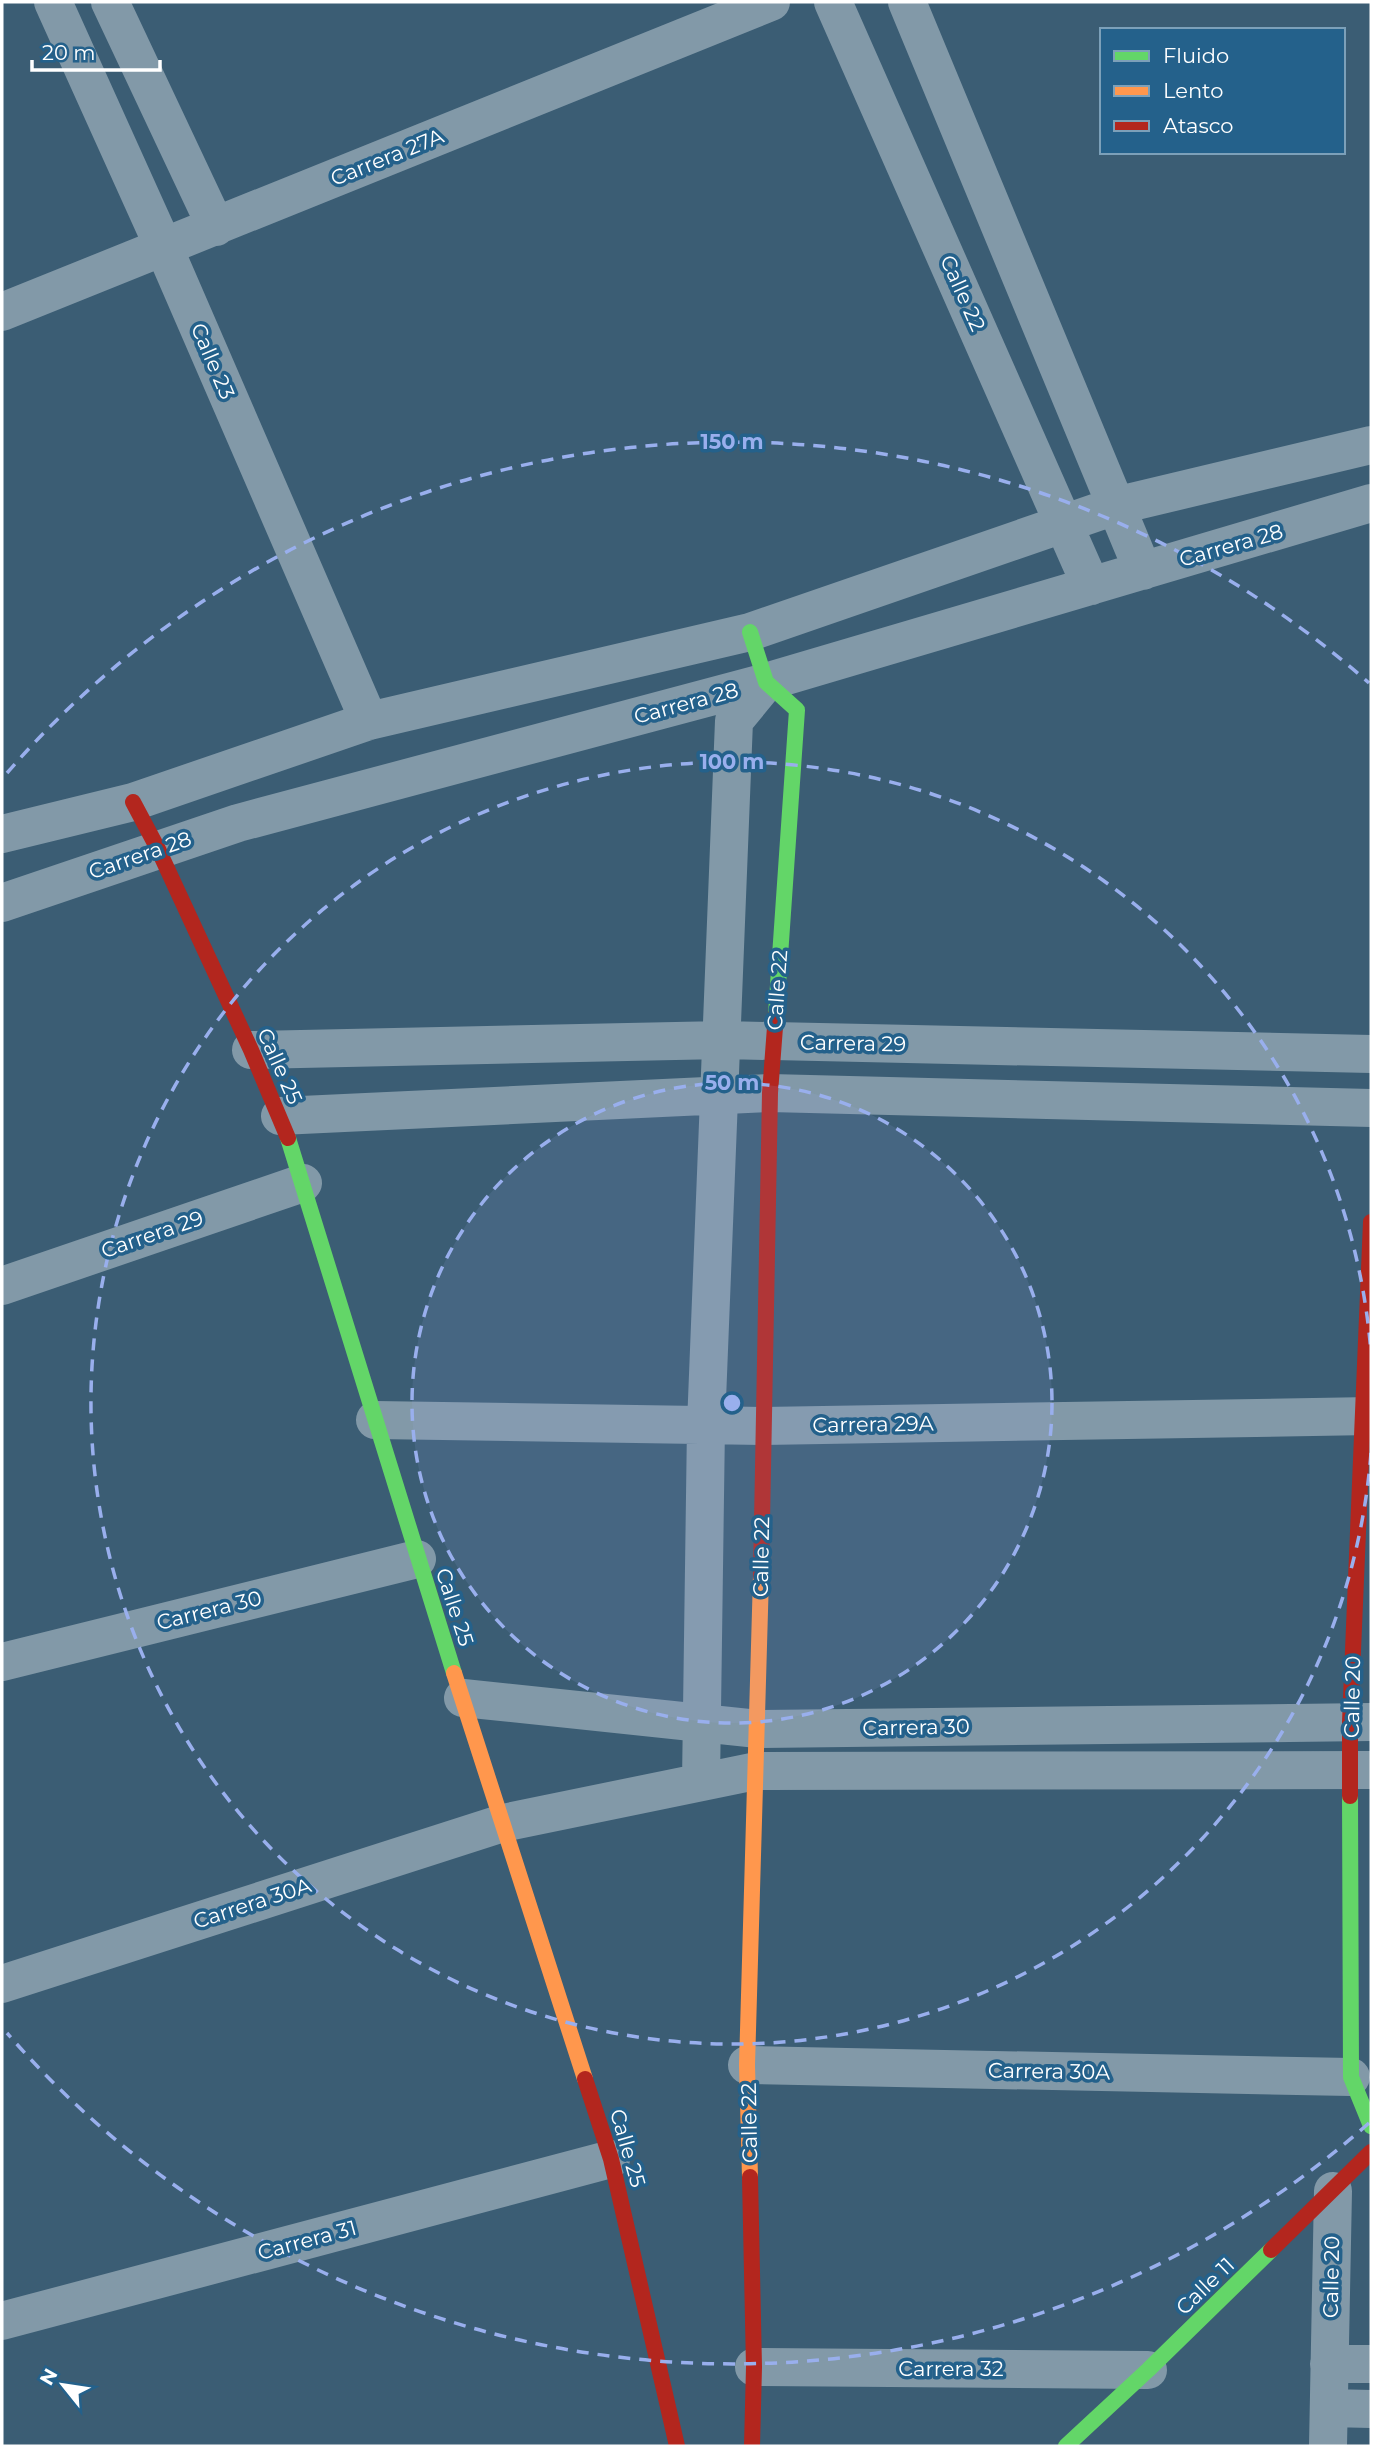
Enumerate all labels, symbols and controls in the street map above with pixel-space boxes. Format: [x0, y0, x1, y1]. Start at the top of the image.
scale bar [32, 28, 159, 72]
legend [1100, 28, 1345, 154]
text: 20 m [42, 40, 96, 65]
text: Fluido [1163, 43, 1229, 68]
text: Lento [1163, 78, 1223, 103]
text: Atasco [1163, 113, 1234, 138]
street label: Carrera 27A [327, 123, 448, 191]
street label: Calle 22 [935, 251, 991, 335]
street label: Calle 23 [186, 319, 240, 403]
text: 150 m [701, 429, 763, 454]
street label: Carrera 28 [1176, 518, 1286, 572]
street label: Carrera 28 [631, 677, 741, 729]
text: 100 m [700, 749, 764, 774]
street label: Carrera 28 [85, 826, 195, 884]
street label: Calle 22 [762, 949, 792, 1031]
street label: Calle 25 [252, 1024, 308, 1108]
street label: Carrera 29 [800, 1030, 906, 1056]
text: 50 m [705, 1070, 759, 1095]
street label: Carrera 29 [98, 1205, 206, 1263]
centre of rings [720, 1391, 744, 1415]
street label: Carrera 29A [812, 1410, 935, 1438]
street label: Calle 22 [748, 1516, 774, 1597]
street label: Calle 25 [431, 1565, 479, 1649]
street label: Carrera 30 [154, 1585, 264, 1635]
street label: Calle 20 [1339, 1656, 1365, 1738]
street label: Carrera 30 [862, 1714, 970, 1740]
street label: Carrera 30A [190, 1872, 315, 1934]
street label: Carrera 30A [988, 2057, 1111, 2085]
street label: Calle 22 [736, 2082, 762, 2163]
street label: Calle 25 [605, 2106, 651, 2190]
street label: Carrera 31 [255, 2215, 359, 2265]
street label: Calle 20 [1318, 2236, 1344, 2318]
street label: Calle 11 [1171, 2252, 1239, 2320]
north arrow [28, 2350, 98, 2420]
street label: Carrera 32 [898, 2356, 1004, 2381]
text: N [35, 2364, 63, 2389]

